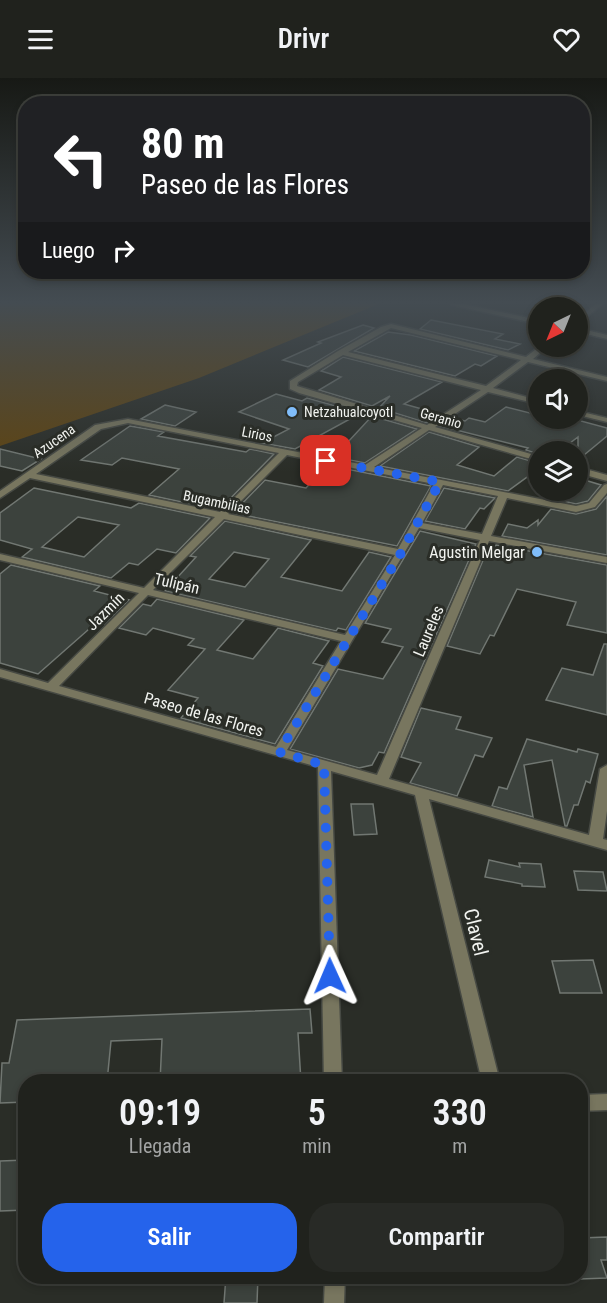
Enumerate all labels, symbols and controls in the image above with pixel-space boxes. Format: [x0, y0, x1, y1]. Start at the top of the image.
icon: menu [24, 23, 57, 56]
text: Drivr [278, 23, 329, 55]
icon: heart [550, 23, 583, 56]
text: 80 m [141, 119, 224, 168]
icon: left [42, 120, 120, 198]
text: Paseo de las Flores [141, 169, 349, 201]
icon: right [107, 234, 140, 267]
text: Luego [42, 238, 95, 263]
north arrow [528, 297, 588, 357]
map controls [528, 297, 588, 501]
button: sound [528, 369, 588, 429]
place label: Netzahualcoyotl [304, 404, 393, 420]
street label: Geranio [418, 404, 464, 432]
marker: Netzahualcoyotl [285, 405, 299, 419]
street label: Azucena [30, 421, 78, 461]
street label: Lirios [240, 423, 274, 445]
pin [300, 435, 351, 486]
button: layers [528, 441, 588, 501]
icon: arrive [309, 444, 342, 477]
street label: Bugambilias [182, 487, 252, 517]
place label: Agustin Melgar [429, 543, 525, 562]
marker: Agustin Melgar [530, 545, 544, 559]
street label: Tulipán [152, 569, 201, 598]
street label: Jazmín [82, 588, 128, 634]
street label: Laureles [409, 603, 448, 660]
street label: Paseo de las Flores [142, 688, 266, 741]
street label: Clavel [459, 906, 493, 958]
position arrow [298, 944, 362, 1008]
text: 09:19 [119, 1092, 201, 1134]
text: 5 [308, 1092, 326, 1134]
text: 330 [433, 1092, 487, 1134]
text: Llegada [129, 1134, 191, 1158]
text: min [302, 1134, 331, 1158]
text: m [452, 1134, 467, 1158]
button: Salir [42, 1203, 297, 1272]
button: Compartir [309, 1203, 564, 1272]

